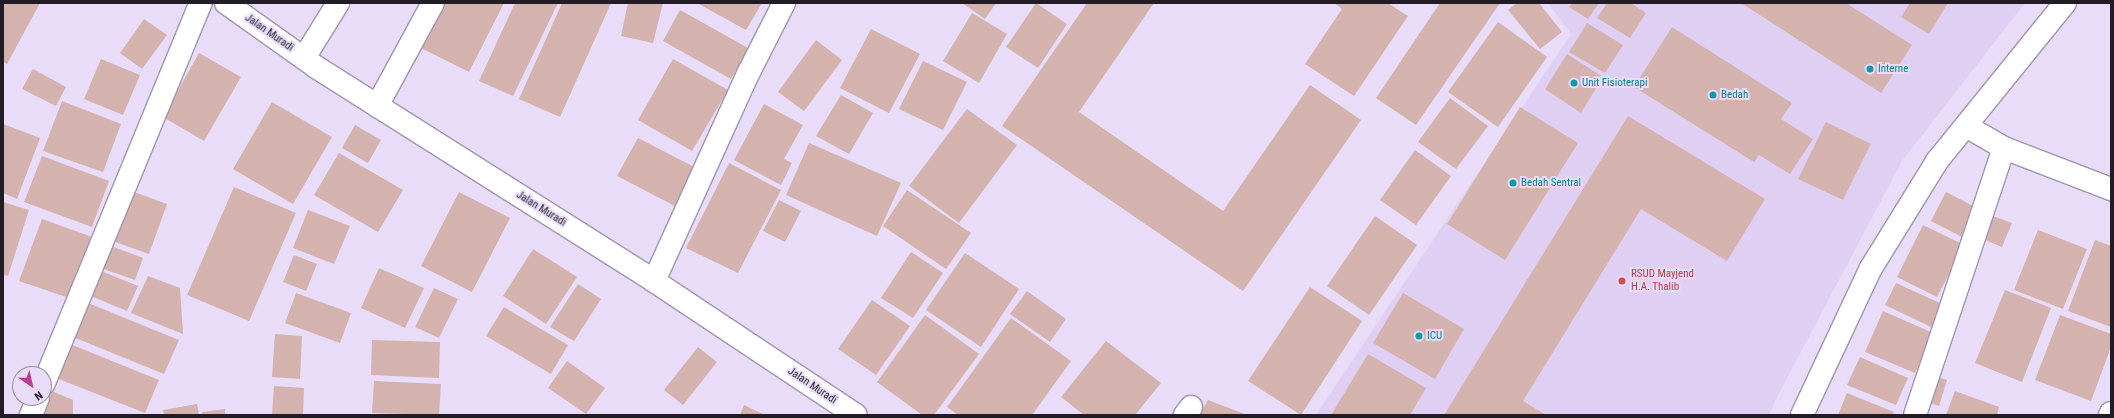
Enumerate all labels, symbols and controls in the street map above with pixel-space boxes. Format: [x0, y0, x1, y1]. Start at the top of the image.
street label: Jalan Muradi [242, 11, 296, 55]
place label: Interne [1878, 62, 1908, 76]
marker: Interne [1865, 64, 1875, 74]
place label: Unit Fisioterapi [1582, 76, 1647, 90]
marker: Unit Fisioterapi [1569, 78, 1579, 88]
place label: Bedah [1721, 88, 1748, 102]
marker: Bedah [1708, 90, 1718, 100]
place label: Bedah Sentral [1521, 176, 1581, 190]
marker: Bedah Sentral [1508, 178, 1518, 188]
street label: Jalan Muradi [514, 188, 568, 230]
place label: RSUD Mayjend H.A. Thalib [1631, 268, 1694, 294]
marker: RSUD Mayjend H.A. Thalib [1616, 275, 1628, 287]
place label: ICU [1427, 329, 1442, 343]
marker: ICU [1414, 331, 1424, 341]
street label: Jalan Muradi [785, 365, 839, 407]
north arrow [12, 366, 52, 406]
text: N [32, 388, 45, 403]

